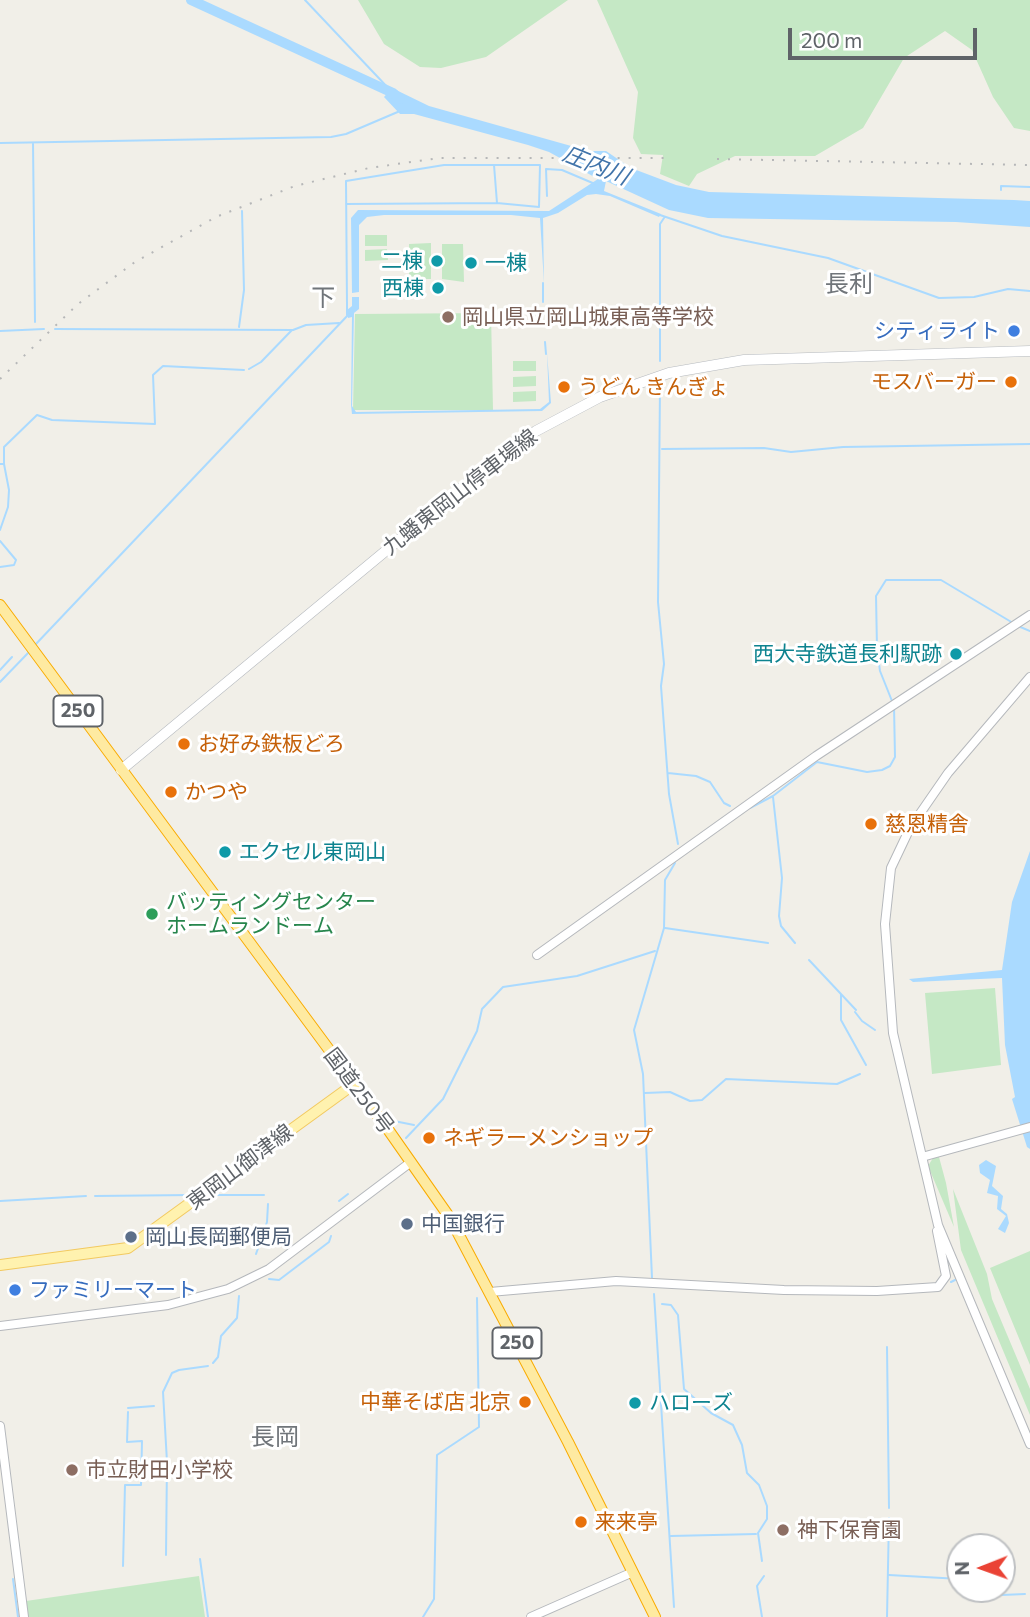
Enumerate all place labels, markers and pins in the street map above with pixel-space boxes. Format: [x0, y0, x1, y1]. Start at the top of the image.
place label: 二棟 [381, 248, 423, 274]
place label: 一棟 [485, 250, 527, 276]
marker: 二棟 [429, 253, 445, 269]
marker: 一棟 [463, 255, 479, 271]
place label: 西棟 [382, 275, 424, 301]
marker: 西棟 [430, 280, 446, 296]
place label: 岡山県立岡山城東高等学校 [462, 304, 714, 330]
marker: 岡山県立岡山城東高等学校 [440, 309, 456, 325]
place label: シティライト [874, 318, 1000, 344]
marker: シティライト [1006, 323, 1022, 339]
place label: モスバーガー [871, 369, 997, 395]
place label: うどん きんぎょ [578, 374, 729, 400]
marker: モスバーガー [1003, 374, 1019, 390]
marker: うどん きんぎょ [556, 379, 572, 395]
place label: 西大寺鉄道長利駅跡 [753, 641, 942, 667]
marker: 西大寺鉄道長利駅跡 [948, 646, 964, 662]
place label: お好み鉄板どろ [198, 731, 345, 757]
marker: お好み鉄板どろ [176, 736, 192, 752]
place label: かつや [185, 779, 248, 805]
marker: かつや [163, 784, 179, 800]
place label: 慈恩精舎 [885, 811, 969, 837]
marker: 慈恩精舎 [863, 816, 879, 832]
place label: エクセル東岡山 [239, 839, 386, 865]
marker: エクセル東岡山 [217, 844, 233, 860]
place label: バッティングセンター ホームランドーム [166, 889, 376, 939]
marker: バッティングセンター ホームランドーム [144, 906, 160, 922]
place label: ネギラーメンショップ [443, 1125, 653, 1151]
marker: ネギラーメンショップ [421, 1130, 437, 1146]
place label: 中国銀行 [421, 1211, 505, 1237]
marker: 中国銀行 [399, 1216, 415, 1232]
place label: 岡山長岡郵便局 [145, 1224, 292, 1250]
marker: 岡山長岡郵便局 [123, 1229, 139, 1245]
place label: ファミリーマート [29, 1277, 197, 1303]
marker: ファミリーマート [7, 1282, 23, 1298]
place label: 中華そば店 北京 [360, 1389, 511, 1415]
place label: ハローズ [649, 1390, 733, 1416]
marker: 中華そば店 北京 [517, 1394, 533, 1410]
marker: ハローズ [627, 1395, 643, 1411]
place label: 市立財田小学校 [86, 1457, 233, 1483]
marker: 市立財田小学校 [64, 1462, 80, 1478]
place label: 来来亭 [595, 1509, 658, 1535]
marker: 来来亭 [573, 1514, 589, 1530]
place label: 神下保育園 [797, 1517, 902, 1543]
marker: 神下保育園 [775, 1522, 791, 1538]

